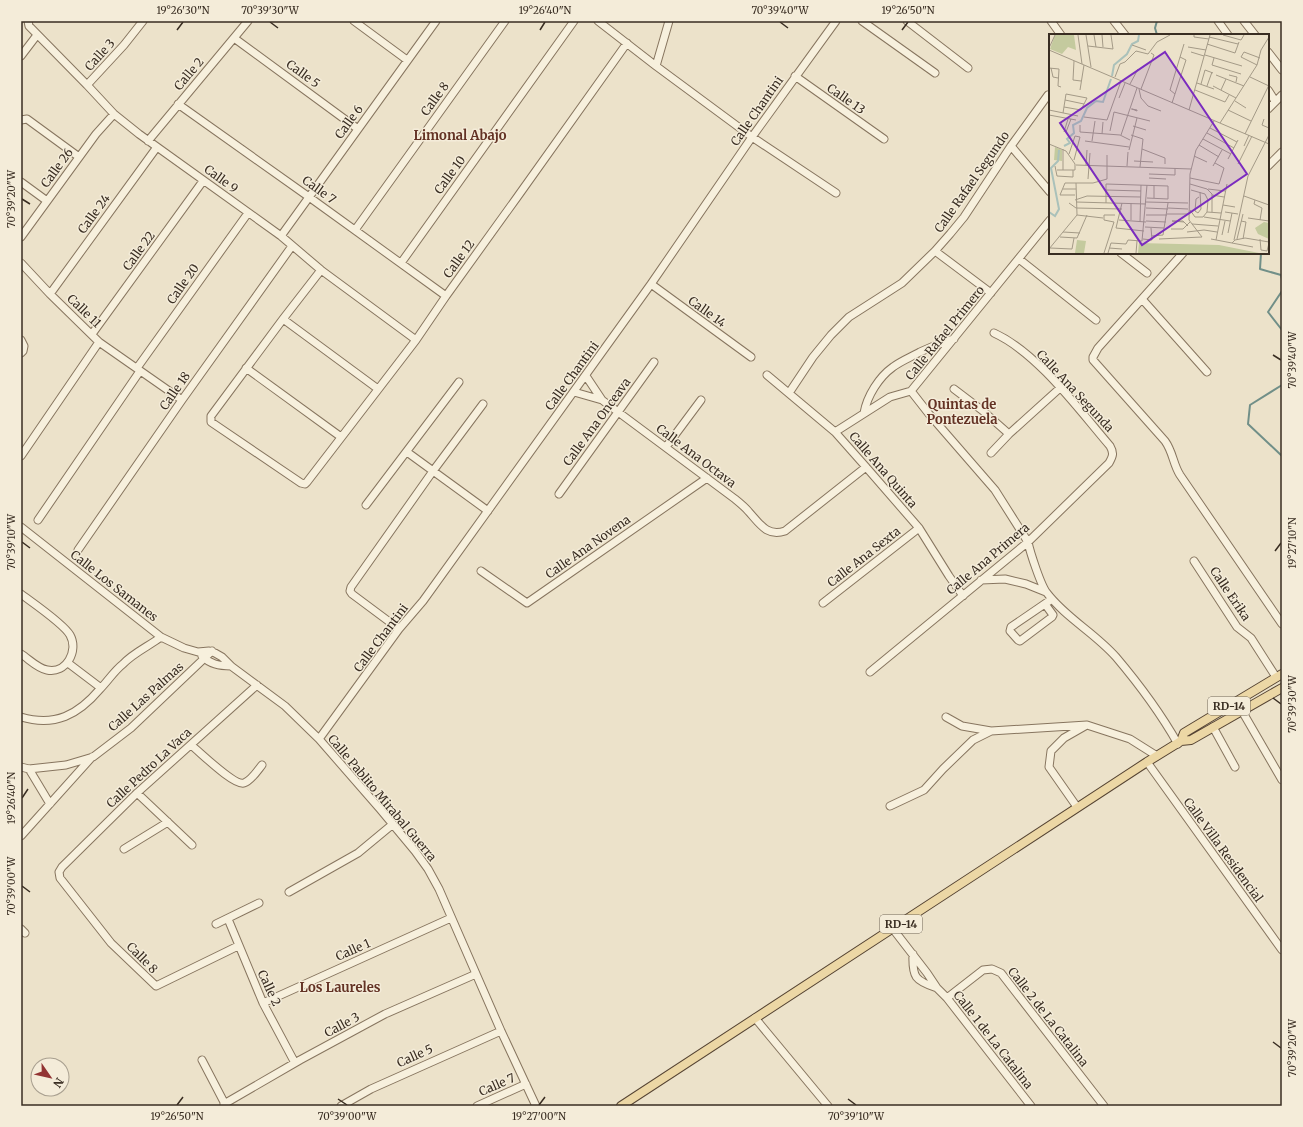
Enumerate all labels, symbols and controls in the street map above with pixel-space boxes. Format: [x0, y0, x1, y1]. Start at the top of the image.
text: 19°26'30"N [156, 4, 210, 17]
text: 70°39'30"W [241, 4, 300, 17]
text: 19°26'40"N [519, 4, 572, 17]
text: 70°39'40"W [751, 4, 810, 17]
text: 19°26'50"N [881, 4, 935, 17]
inset map [1049, 34, 1269, 254]
street label: Calle 3 [81, 35, 118, 74]
street label: Calle 2 [171, 54, 207, 93]
street label: Calle 5 [284, 56, 323, 91]
street label: Calle Chantini [727, 73, 786, 148]
street label: Calle 8 [417, 79, 452, 119]
street label: Calle 13 [824, 80, 868, 117]
street label: Calle 6 [331, 102, 366, 142]
district label: Limonal Abajo [413, 127, 507, 144]
street label: Calle Rafael Segundo [931, 128, 1012, 235]
street label: Calle 26 [37, 145, 76, 190]
street label: Calle 10 [431, 152, 469, 197]
street label: Calle 9 [201, 161, 241, 196]
text: 70°39'20"W [5, 169, 18, 228]
street label: Calle 7 [300, 172, 339, 207]
street label: Calle 24 [74, 191, 113, 236]
street label: Calle 22 [119, 228, 158, 273]
street label: Calle 12 [440, 237, 477, 281]
street label: Calle 20 [163, 261, 202, 307]
street label: Calle Rafael Primero [902, 283, 987, 383]
street label: Calle 11 [64, 291, 105, 331]
street label: Calle 14 [685, 293, 730, 331]
text: 70°39'40"W [1286, 330, 1299, 389]
street label: Calle Chantini [542, 338, 602, 413]
street label: Calle Ana Segunda [1033, 346, 1118, 435]
street label: Calle 18 [156, 369, 193, 413]
street label: Calle Ana Onceava [560, 374, 634, 469]
district label: Quintas de Pontezuela [927, 396, 997, 428]
street label: Calle Ana Octava [653, 421, 740, 491]
street label: Calle Ana Quinta [846, 429, 921, 511]
street label: Calle Ana Novena [542, 511, 634, 581]
text: 70°39'10"W [5, 513, 18, 570]
text: 19°27'10"N [1286, 517, 1299, 569]
street label: Calle Ana Primera [943, 519, 1033, 598]
street label: Calle Ana Sexta [824, 523, 904, 590]
street label: Calle Los Samanes [68, 547, 161, 624]
street label: Calle Erika [1207, 564, 1254, 624]
street label: Calle Chantini [350, 601, 411, 675]
street label: Calle Las Palmas [105, 659, 186, 734]
text: 70°39'30"W [1286, 674, 1299, 733]
road number: RD-14 [1208, 697, 1250, 715]
street label: Calle Pedro La Vaca [103, 724, 195, 811]
street label: Calle Pablito Mirabal Guerra [325, 731, 440, 865]
text: 19°26'40"N [5, 771, 18, 824]
street label: Calle Villa Residencial [1180, 795, 1266, 905]
text: 70°39'00"W [5, 856, 18, 915]
road number: RD-14 [880, 915, 922, 933]
street label: Calle 1 [333, 935, 373, 964]
street label: Calle 8 [124, 939, 161, 976]
street label: Calle 2 de La Catalina [1005, 964, 1092, 1070]
street label: Calle 2 [255, 967, 284, 1008]
district label: Los Laureles [300, 979, 381, 996]
street label: Calle 1 de La Catalina [950, 988, 1037, 1092]
street label: Calle 3 [322, 1009, 362, 1040]
text: 70°39'20"W [1286, 1018, 1299, 1077]
street label: Calle 5 [394, 1041, 435, 1070]
north arrow [30, 1057, 70, 1097]
street label: Calle 7 [476, 1070, 517, 1099]
text: N [50, 1075, 67, 1090]
text: 19°26'50"N [150, 1110, 204, 1123]
text: 70°39'00"W [318, 1110, 377, 1123]
text: 19°27'00"N [512, 1110, 566, 1123]
text: 70°39'10"W [828, 1110, 885, 1123]

